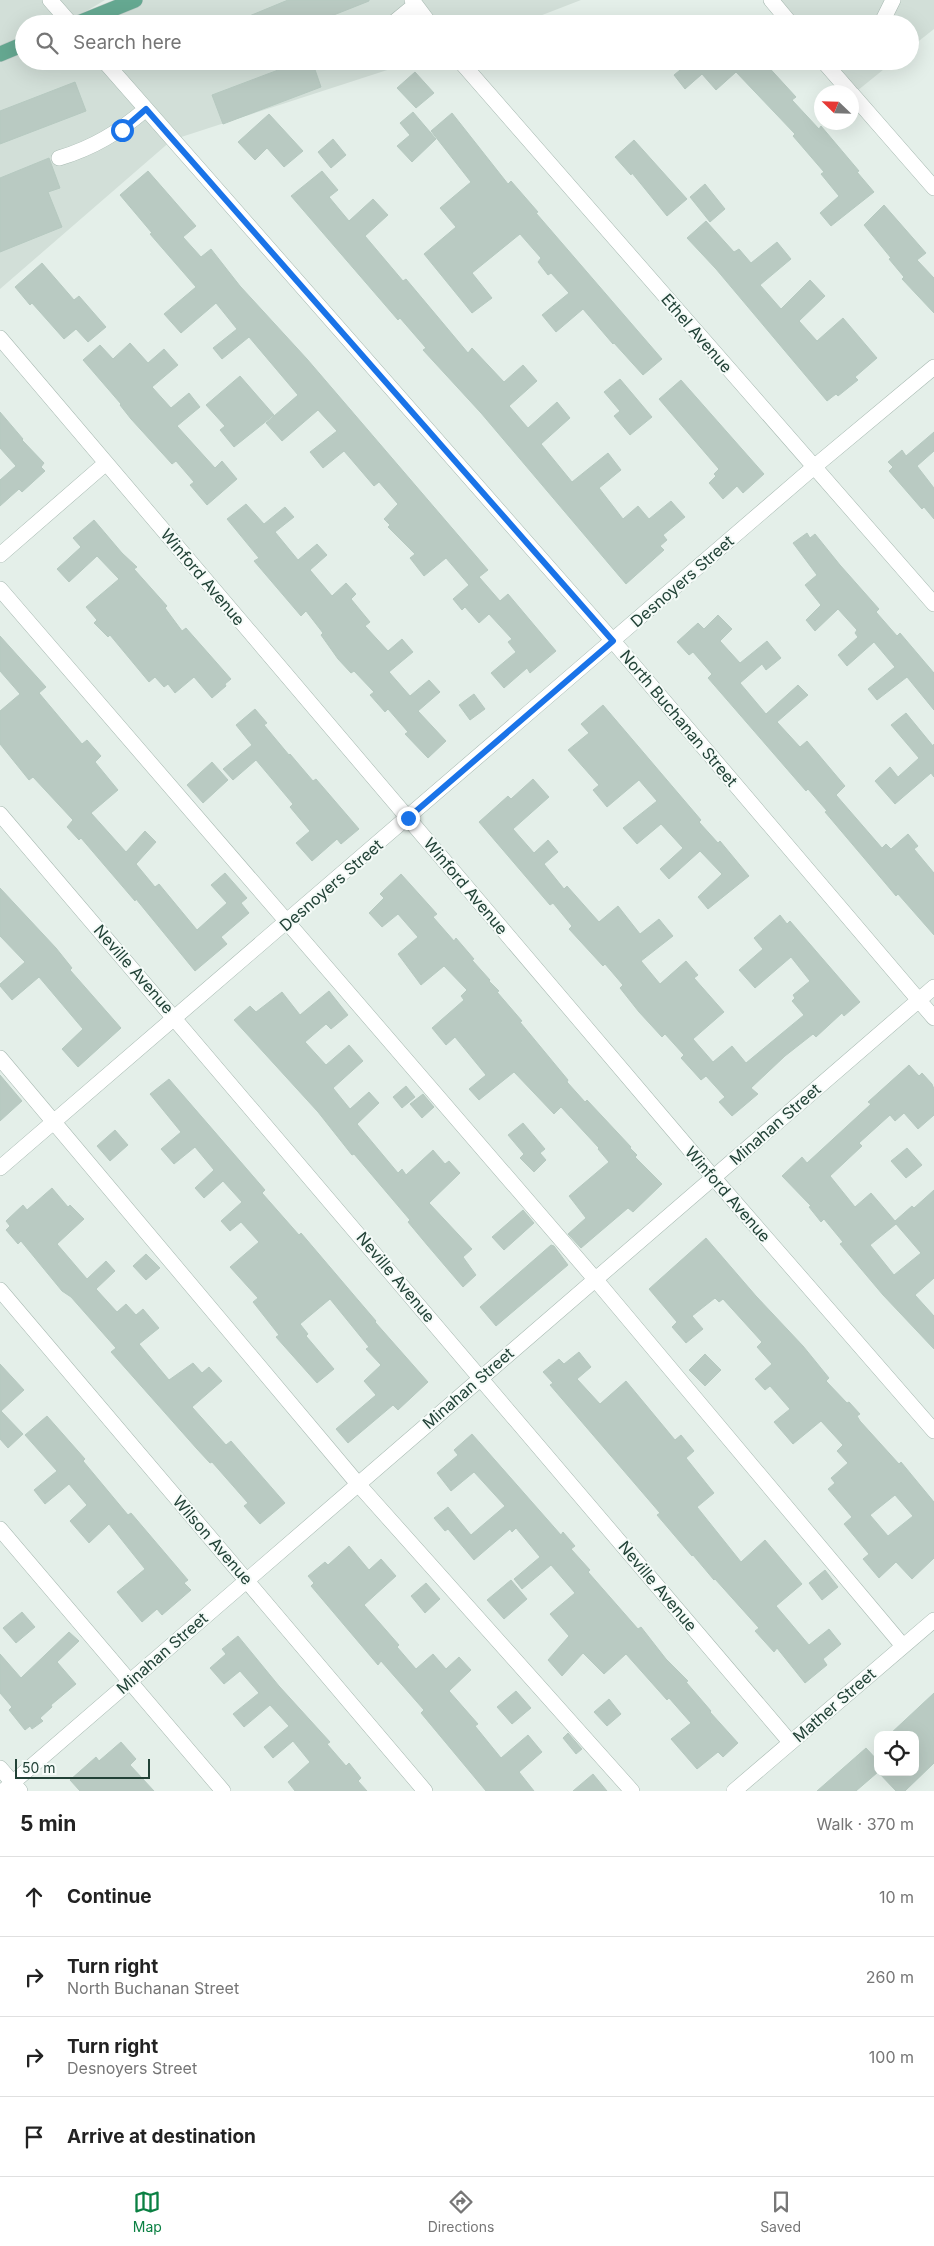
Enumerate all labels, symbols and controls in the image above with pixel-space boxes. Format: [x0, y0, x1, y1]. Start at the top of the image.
search box [15, 15, 919, 70]
icon: search [33, 29, 61, 57]
text: Search here [73, 31, 182, 54]
north arrow [814, 85, 859, 130]
route start [111, 119, 134, 142]
street label: Ethel Avenue [657, 289, 737, 377]
street label: Winford Avenue [157, 524, 249, 630]
street label: Desnoyers Street [626, 531, 738, 631]
street label: North Buchanan Street [616, 646, 742, 790]
route end [397, 807, 420, 830]
street label: Winford Avenue [420, 833, 512, 939]
street label: Desnoyers Street [275, 835, 387, 935]
street label: Neville Avenue [90, 920, 178, 1018]
street label: Minahan Street [725, 1079, 825, 1169]
street label: Winford Avenue [681, 1142, 775, 1246]
street label: Neville Avenue [352, 1228, 440, 1326]
street label: Minahan Street [418, 1343, 518, 1433]
street label: Wilson Avenue [169, 1491, 257, 1589]
street label: Neville Avenue [614, 1537, 702, 1635]
street label: Minahan Street [112, 1608, 212, 1698]
street label: Mather Street [789, 1664, 879, 1746]
map controls [874, 1731, 919, 1776]
button: locate [874, 1731, 919, 1776]
scale bar [15, 1756, 150, 1779]
text: 50 m [22, 1759, 56, 1776]
text: 5 min [20, 1811, 76, 1836]
text: Walk · 370 m [817, 1814, 914, 1834]
icon: ahead [20, 1883, 48, 1911]
text: Continue [67, 1885, 152, 1908]
text: 10 m [879, 1887, 914, 1907]
text: Turn right [67, 1955, 158, 1978]
icon: right [20, 1963, 48, 1991]
text: 260 m [866, 1967, 914, 1987]
text: North Buchanan Street [67, 1978, 239, 1998]
text: Turn right [67, 2035, 158, 2058]
icon: right [20, 2043, 48, 2071]
text: 100 m [869, 2047, 914, 2067]
text: Desnoyers Street [67, 2058, 197, 2078]
icon: arrive [20, 2123, 48, 2151]
text: Arrive at destination [67, 2125, 256, 2148]
tab: Map [133, 2188, 162, 2235]
tab: Directions [428, 2188, 494, 2235]
tab: Saved [760, 2188, 801, 2235]

